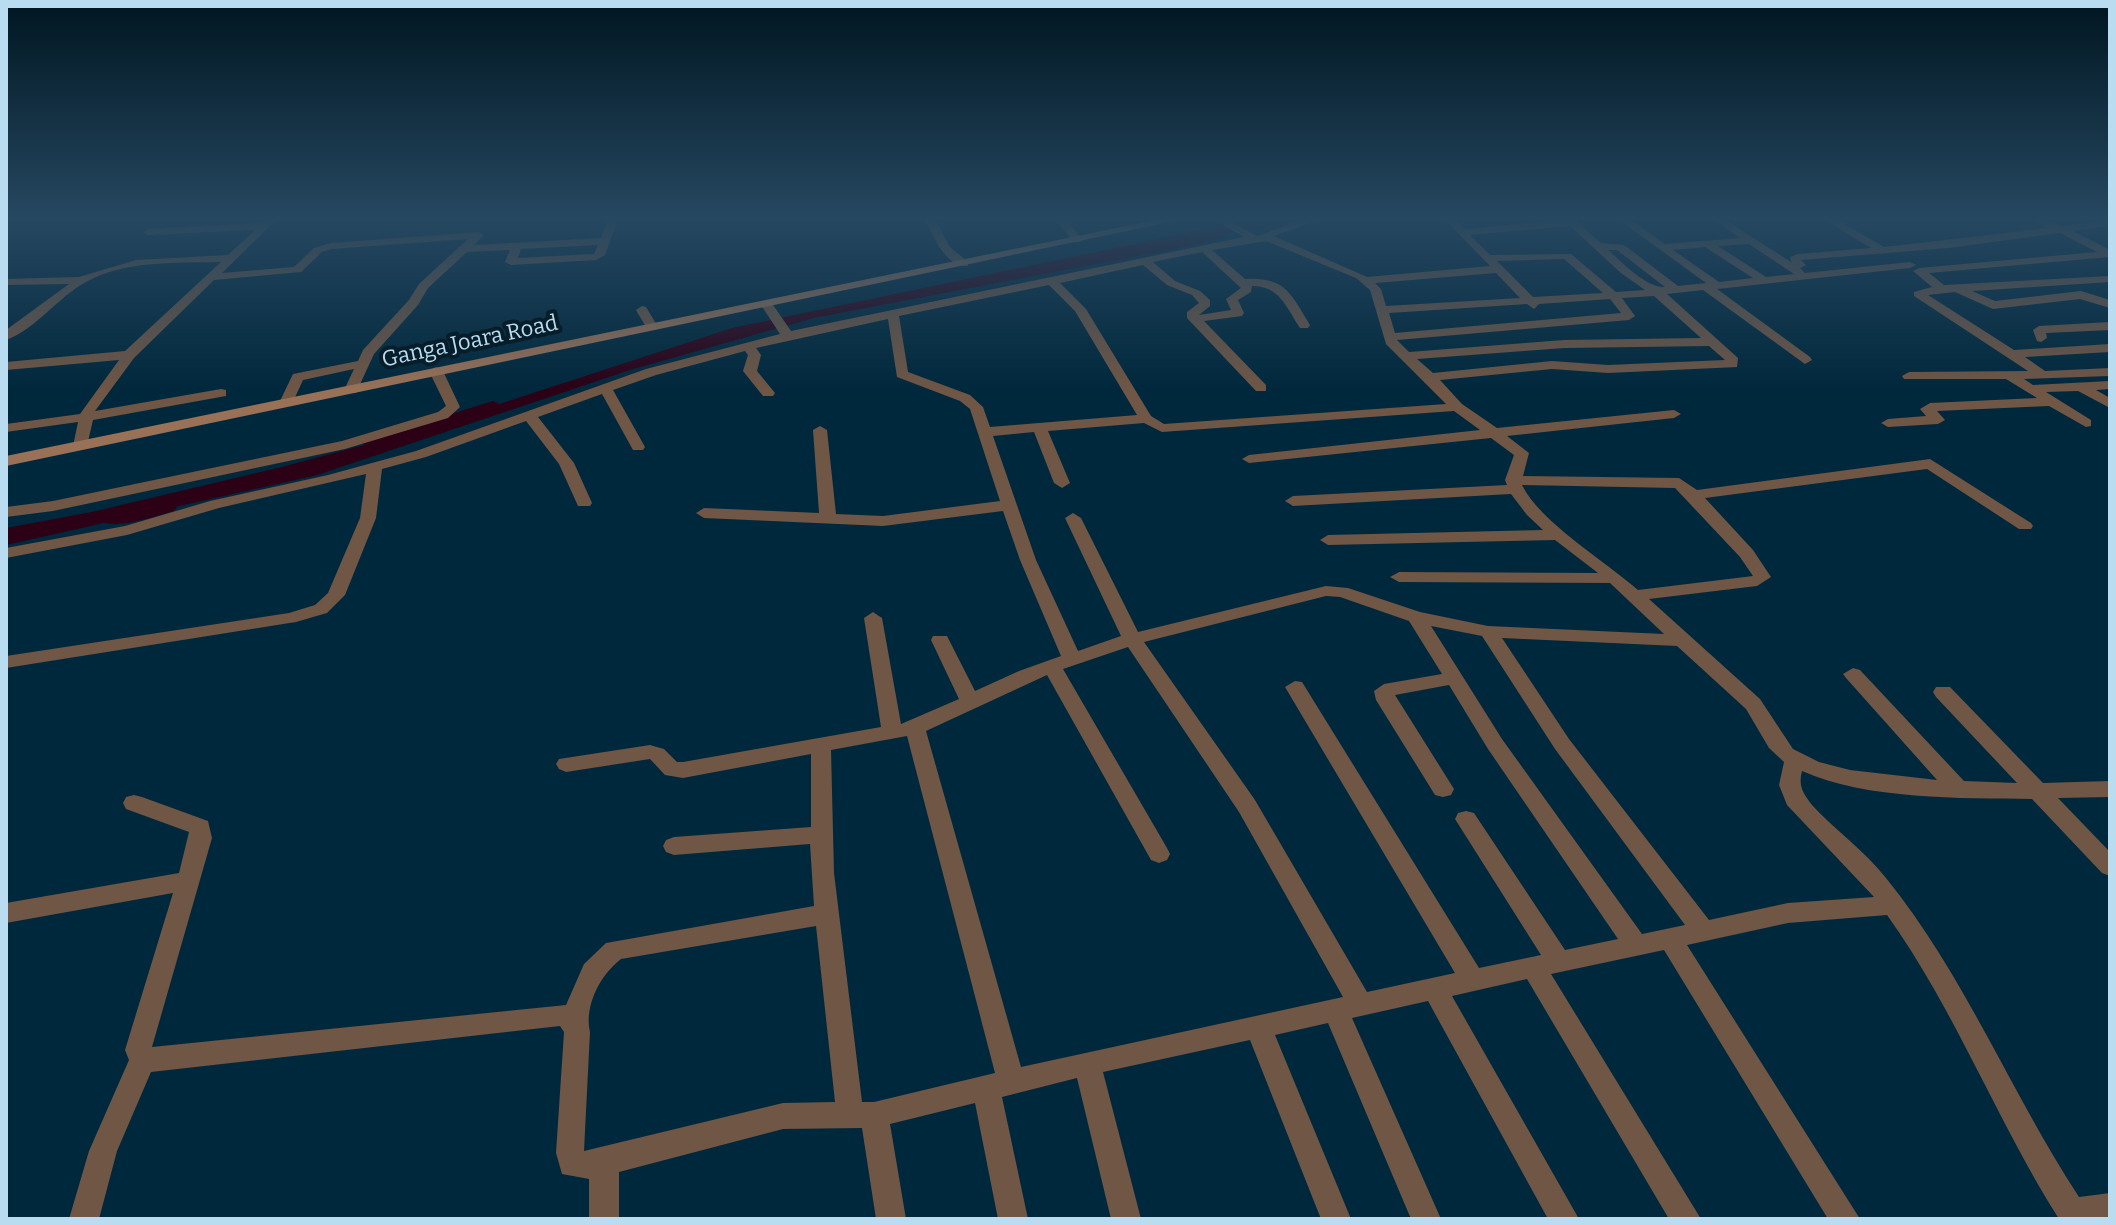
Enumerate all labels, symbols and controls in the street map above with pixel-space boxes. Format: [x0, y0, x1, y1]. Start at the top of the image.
street label: Ganga Joara Road [380, 310, 560, 374]

